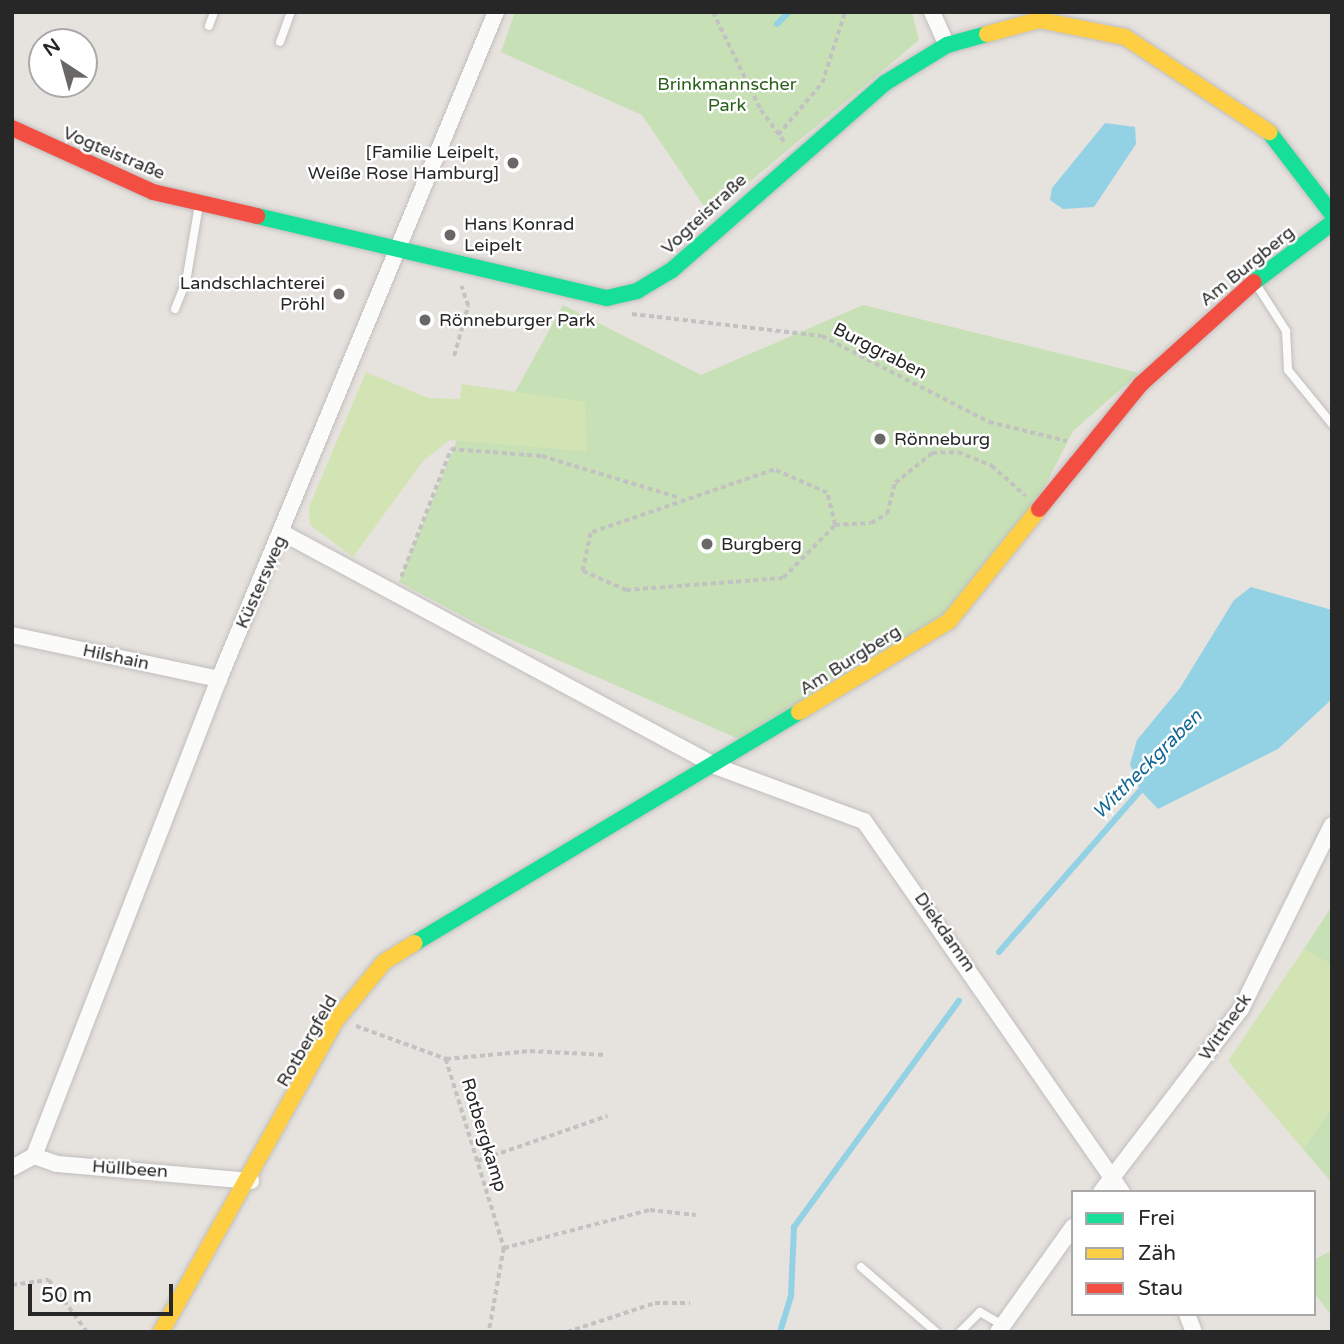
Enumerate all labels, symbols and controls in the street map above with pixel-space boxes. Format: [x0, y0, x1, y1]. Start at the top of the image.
north arrow [28, 28, 98, 98]
text: N [39, 34, 64, 61]
park label: Brinkmannscher Park [657, 74, 797, 116]
street label: Vogteistraße [60, 122, 168, 184]
place label: [Familie Leipelt, Weiße Rose Hamburg] [308, 142, 499, 184]
marker: [Familie Leipelt, Weiße Rose Hamburg] [505, 155, 521, 171]
street label: Vogteistraße [657, 169, 751, 259]
place label: Hans Konrad Leipelt [464, 214, 574, 256]
street label: Am Burgberg [1195, 221, 1299, 311]
marker: Hans Konrad Leipelt [442, 227, 458, 243]
place label: Landschlachterei Pröhl [180, 273, 325, 316]
marker: Landschlachterei Pröhl [331, 286, 347, 302]
place label: Rönneburger Park [439, 309, 595, 331]
marker: Rönneburger Park [417, 312, 433, 328]
street label: Burggraben [830, 318, 930, 384]
place label: Rönneburg [894, 428, 990, 450]
marker: Rönneburg [872, 431, 888, 447]
street label: Küstersweg [231, 532, 291, 632]
place label: Burgberg [721, 533, 802, 555]
marker: Burgberg [699, 536, 715, 552]
street label: Am Burgberg [795, 620, 905, 700]
street label: Hilshain [81, 639, 151, 675]
water label: Wittheckgraben [1089, 706, 1207, 824]
street label: Diekdamm [910, 888, 980, 976]
street label: Wittheck [1194, 989, 1256, 1065]
street label: Rotbergfeld [272, 991, 342, 1091]
street label: Rotbergkamp [456, 1076, 512, 1194]
street label: Hüllbeen [91, 1156, 169, 1182]
legend [1071, 1190, 1316, 1316]
text: Frei [1138, 1206, 1175, 1231]
text: Zäh [1138, 1241, 1176, 1266]
scale bar [32, 1270, 177, 1314]
text: Stau [1138, 1276, 1183, 1301]
text: 50 m [41, 1283, 92, 1308]

